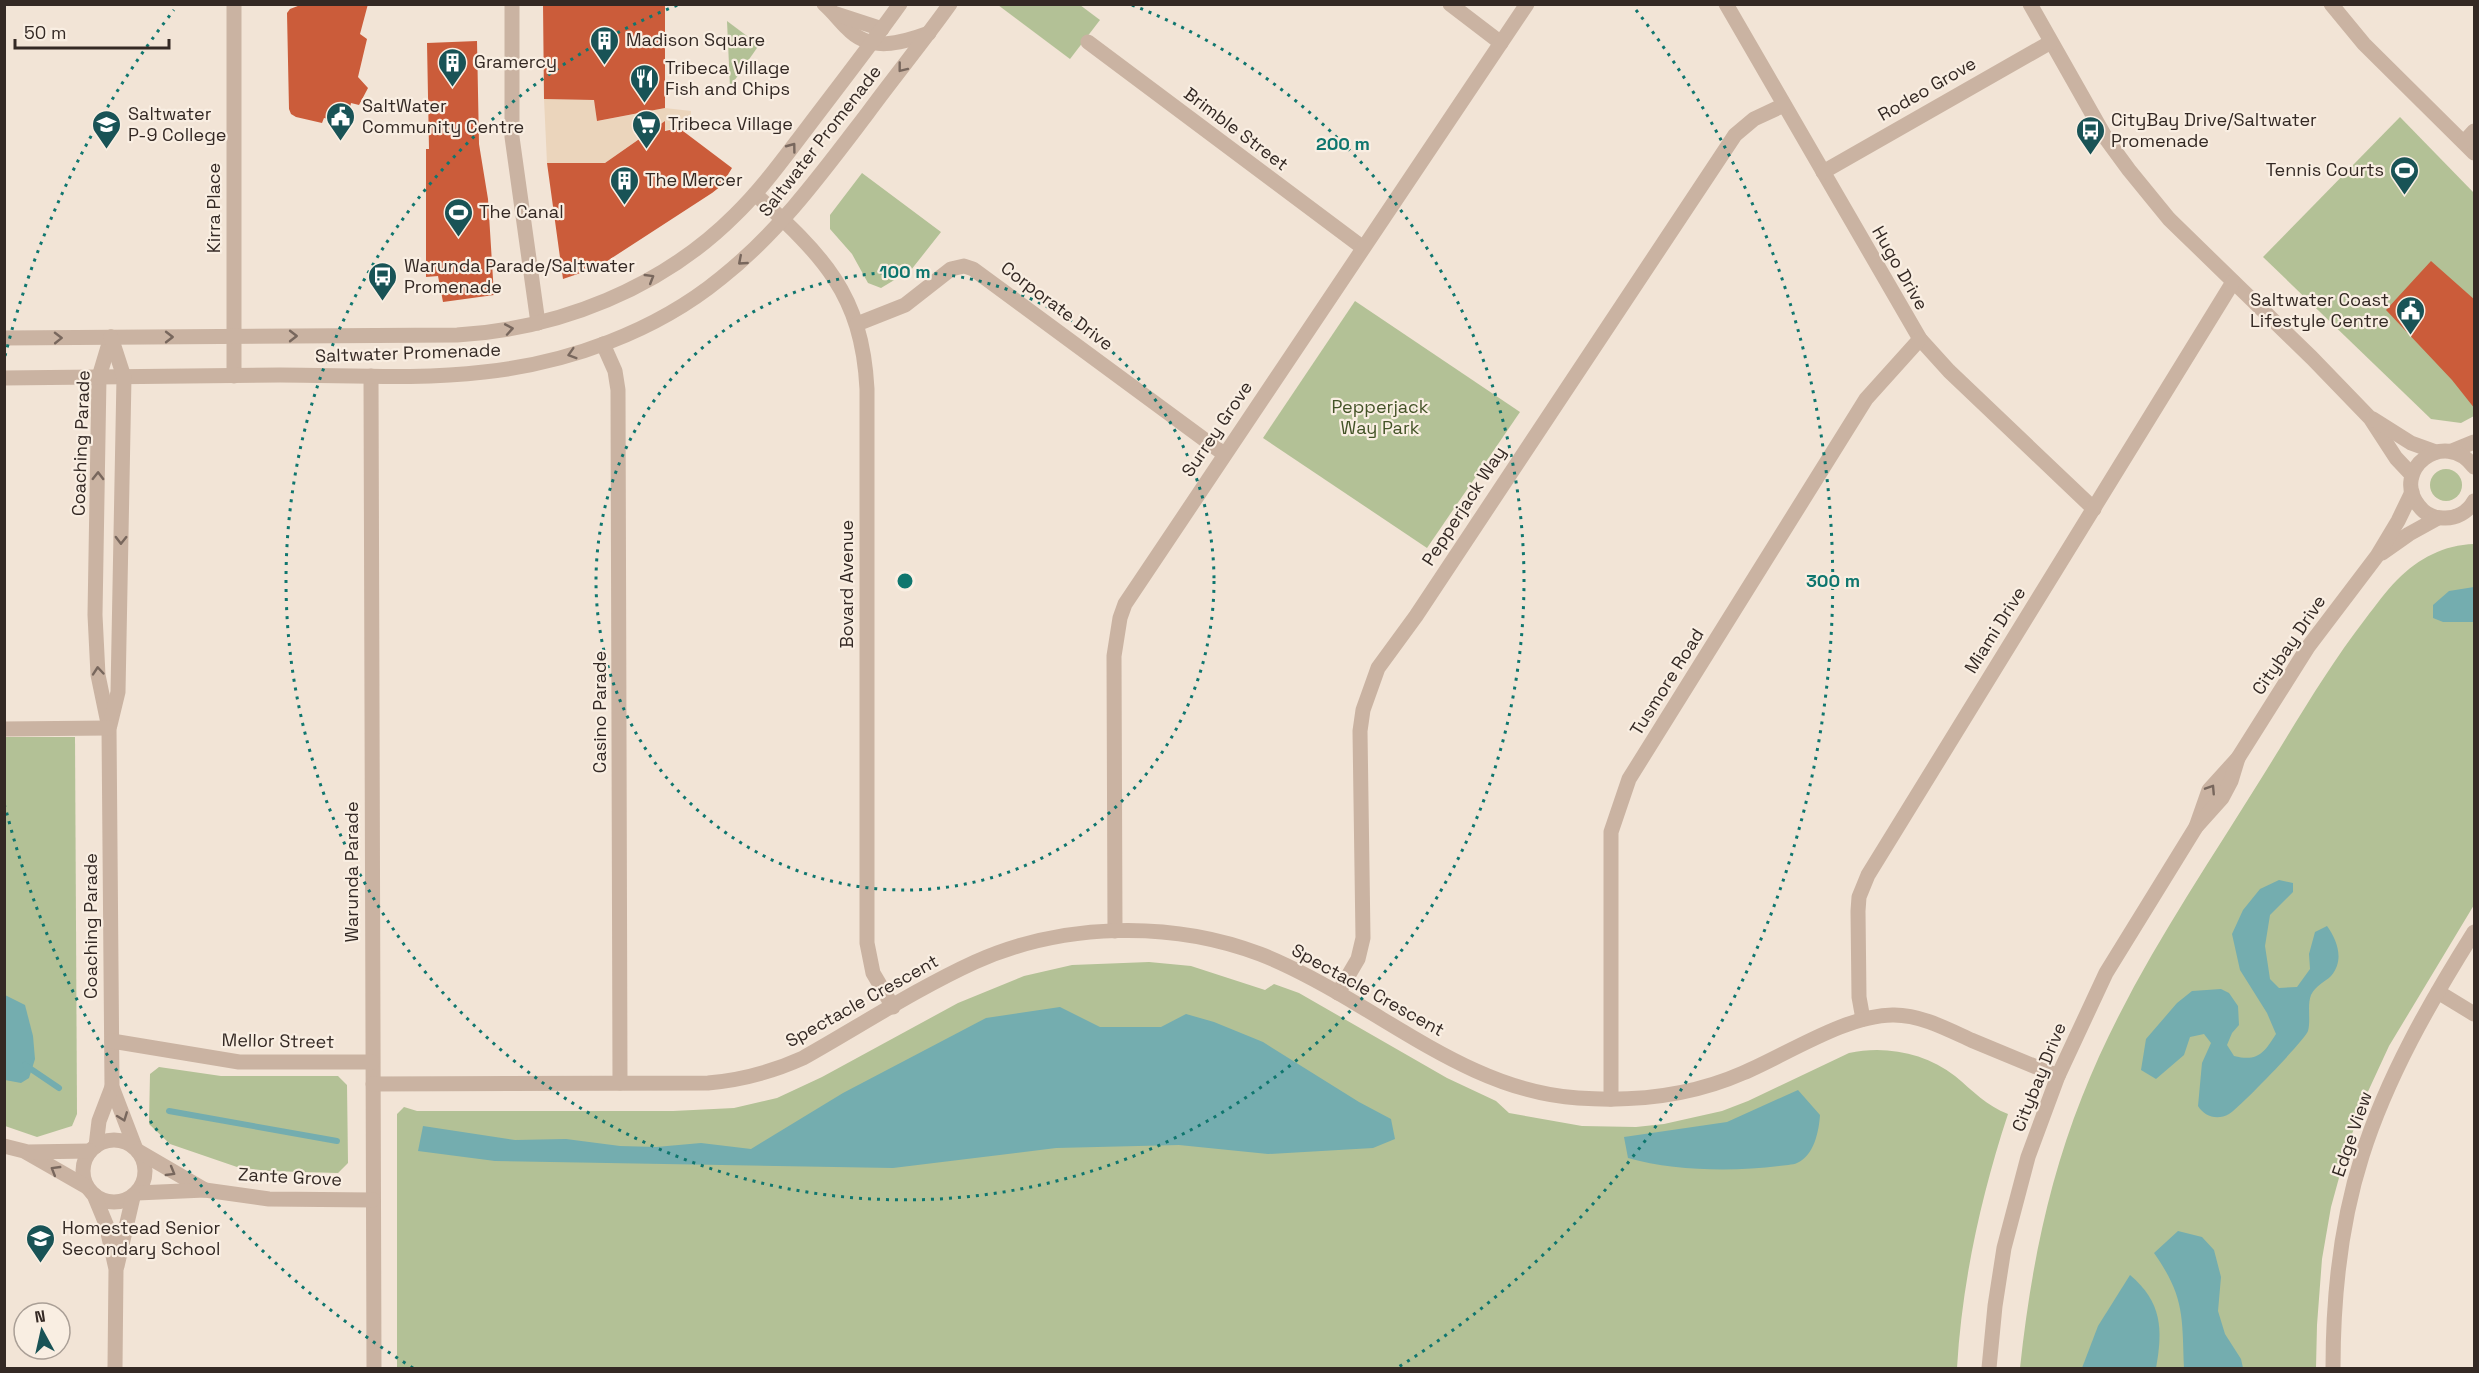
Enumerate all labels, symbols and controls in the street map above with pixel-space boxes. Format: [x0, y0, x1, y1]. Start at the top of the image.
scale bar [15, 12, 170, 50]
text: 50 m [24, 21, 66, 44]
building icon: Madison Square [589, 24, 621, 66]
place label: Madison Square [626, 28, 765, 51]
building icon: Gramercy [437, 46, 469, 88]
place label: Gramercy [474, 50, 557, 73]
street label: Rodeo Grove [1874, 51, 1980, 126]
place label: Tribeca Village Fish and Chips [665, 56, 790, 100]
street label: Saltwater Promenade [753, 60, 886, 221]
one-way arrow [899, 61, 910, 72]
restaurant icon: Tribeca Village Fish and Chips [628, 62, 660, 104]
street label: Brimble Street [1180, 82, 1293, 175]
place label: SaltWater Community Centre [362, 94, 524, 138]
public building icon: SaltWater Community Centre [325, 100, 357, 142]
place label: Saltwater P-9 College [128, 102, 226, 146]
school or university icon: Saltwater P-9 College [91, 108, 123, 150]
supermarket icon: Tribeca Village [631, 108, 663, 150]
place label: CityBay Drive/Saltwater Promenade [2111, 108, 2317, 152]
place label: Tribeca Village [668, 112, 793, 135]
bus stop icon: CityBay Drive/Saltwater Promenade [2074, 114, 2106, 156]
text: 200 m [1316, 132, 1370, 155]
one-way arrow [785, 143, 796, 154]
sports icon: Tennis Courts [2389, 154, 2421, 196]
place label: Tennis Courts [2266, 158, 2384, 181]
street label: Kirra Place [202, 163, 225, 253]
building icon: The Mercer [608, 164, 640, 206]
place label: The Mercer [645, 168, 743, 191]
sports icon: The Canal [442, 196, 474, 238]
place label: The Canal [479, 200, 564, 223]
street label: Hugo Drive [1867, 222, 1934, 314]
place label: Warunda Parade/Saltwater Promenade [404, 254, 635, 298]
one-way arrow [738, 254, 749, 265]
street label: Corporate Drive [997, 256, 1118, 355]
bus stop icon: Warunda Parade/Saltwater Promenade [367, 260, 399, 302]
text: 100 m [879, 260, 931, 283]
one-way arrow [644, 274, 654, 286]
place label: Saltwater Coast Lifestyle Centre [2250, 288, 2389, 332]
public building icon: Saltwater Coast Lifestyle Centre [2394, 294, 2426, 336]
one-way arrow [504, 323, 514, 336]
one-way arrow [289, 330, 298, 342]
one-way arrow [165, 331, 174, 343]
one-way arrow [53, 332, 62, 344]
street label: Saltwater Promenade [315, 338, 501, 367]
one-way arrow [567, 347, 578, 359]
street label: Coaching Parade [66, 370, 95, 516]
street label: Surrey Grove [1176, 376, 1257, 481]
park label: Pepperjack Way Park [1332, 395, 1429, 439]
street label: Pepperjack Way [1416, 442, 1511, 570]
one-way arrow [92, 471, 105, 480]
street label: Bovard Avenue [835, 520, 858, 648]
one-way arrow [115, 536, 127, 545]
text: 300 m [1806, 569, 1860, 592]
centre of rings [895, 571, 915, 591]
street label: Miami Drive [1959, 582, 2030, 677]
street label: Citybay Drive [2247, 590, 2330, 699]
street label: Tusmore Road [1624, 624, 1709, 740]
street label: Casino Parade [588, 651, 611, 773]
one-way arrow [92, 666, 105, 675]
one-way arrow [2204, 785, 2215, 796]
street label: Warunda Parade [340, 801, 363, 943]
street label: Coaching Parade [79, 853, 102, 999]
street label: Spectacle Crescent [1288, 938, 1449, 1041]
street label: Spectacle Crescent [781, 949, 942, 1052]
street label: Citybay Drive [2006, 1019, 2071, 1135]
street label: Mellor Street [222, 1028, 334, 1053]
street label: Edge View [2326, 1088, 2377, 1180]
one-way arrow [116, 1111, 128, 1122]
street label: Zante Grove [238, 1162, 342, 1191]
one-way arrow [165, 1164, 175, 1176]
one-way arrow [51, 1166, 61, 1177]
place label: Homestead Senior Secondary School [62, 1216, 221, 1260]
school or university icon: Homestead Senior Secondary School [25, 1222, 57, 1264]
north arrow [12, 1301, 72, 1361]
text: N [33, 1305, 47, 1328]

